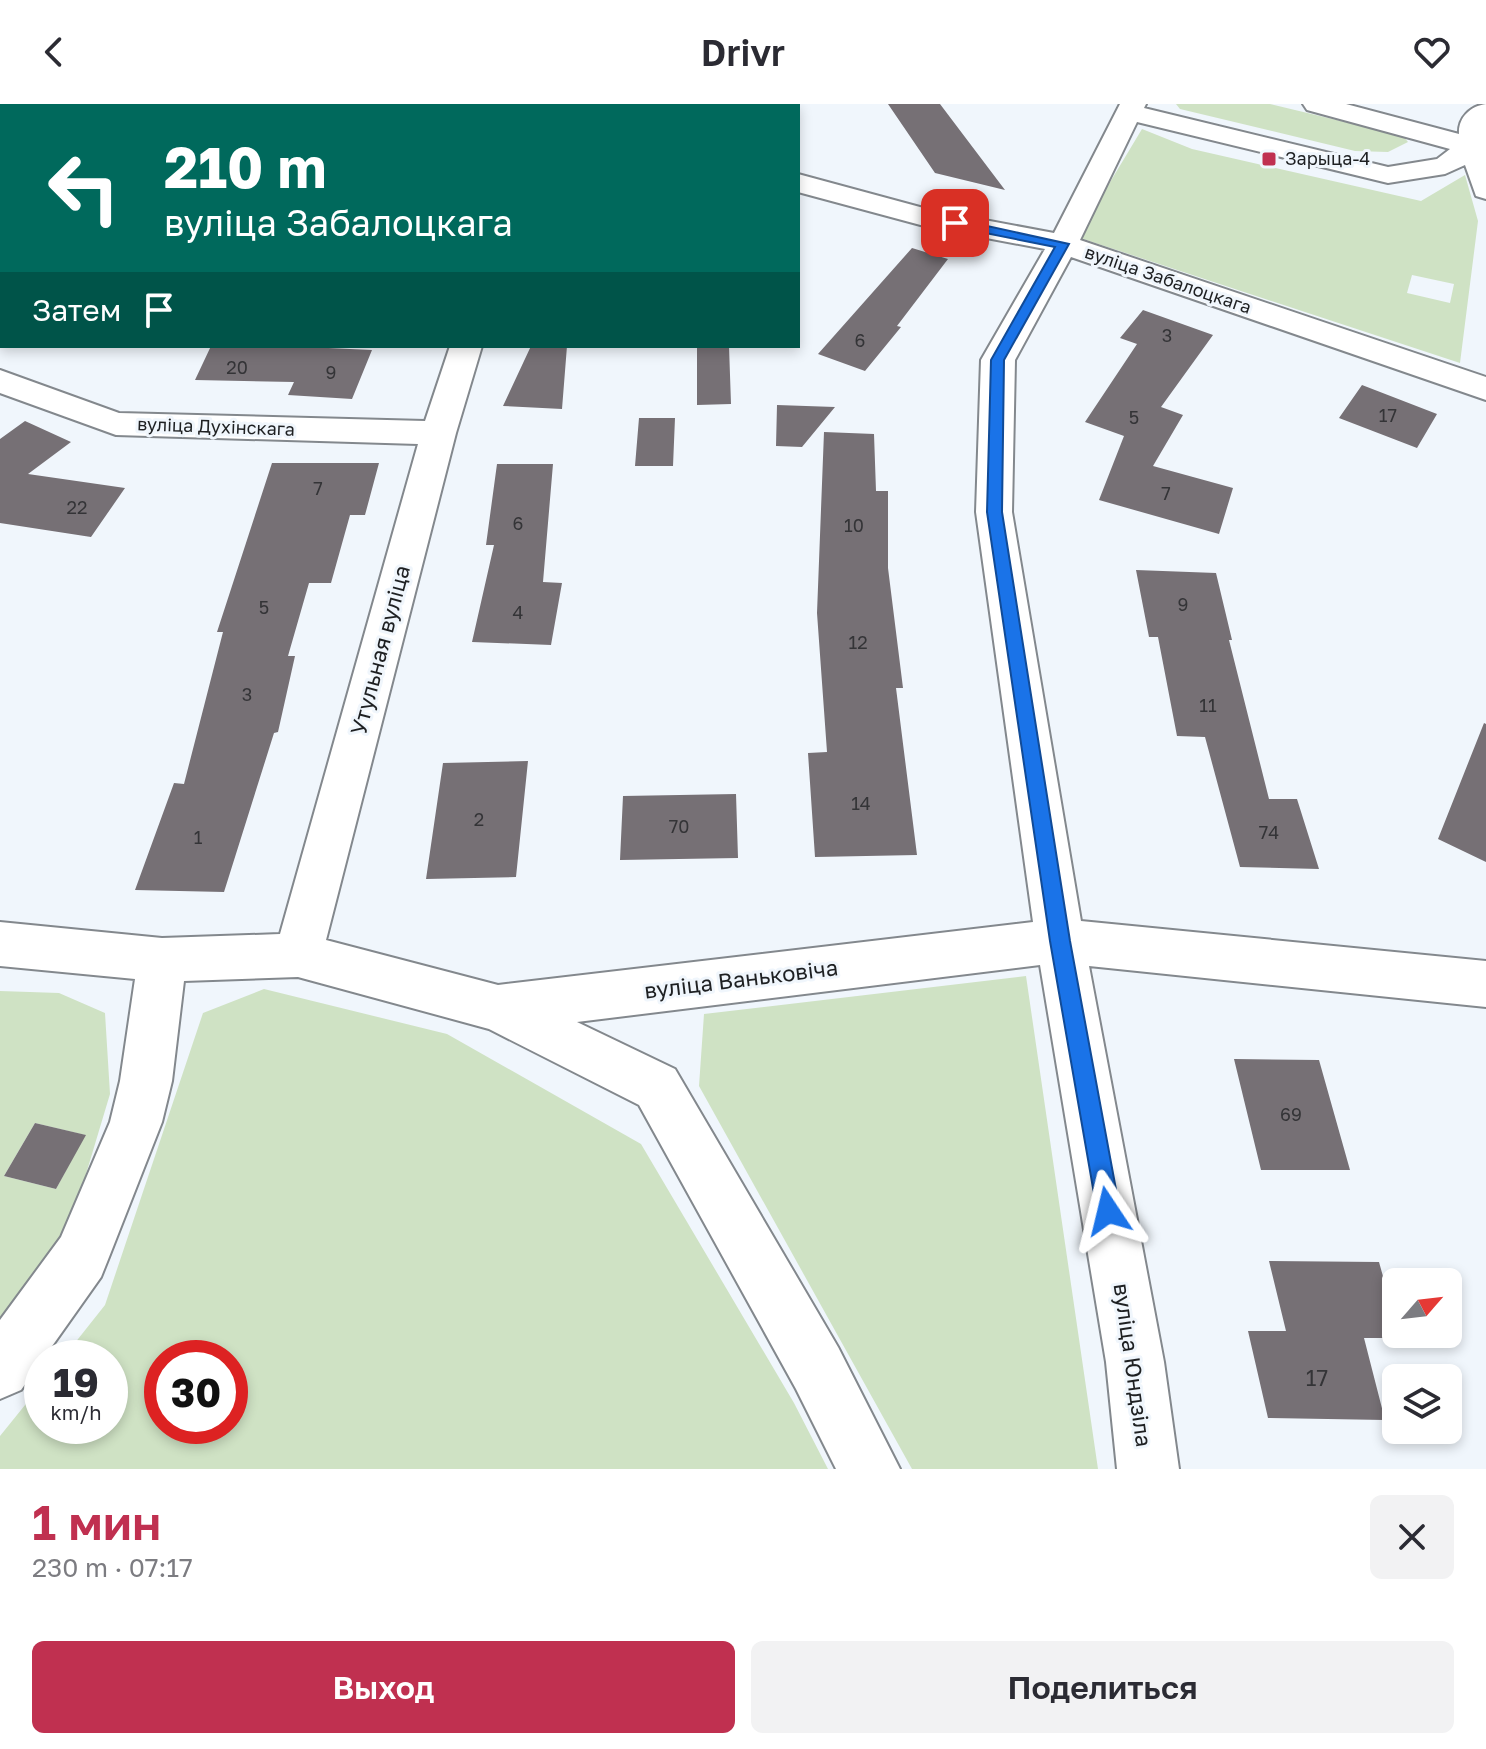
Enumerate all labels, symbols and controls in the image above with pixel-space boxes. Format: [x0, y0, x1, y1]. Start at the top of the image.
icon: back [32, 30, 76, 74]
icon: heart [1410, 30, 1454, 74]
text: Drivr [701, 31, 785, 74]
text: 210 m [164, 133, 326, 200]
icon: left [32, 136, 136, 240]
place label: Зарыца-4 [1285, 147, 1370, 169]
marker: Зарыца-4 [1260, 150, 1278, 168]
pin [921, 189, 989, 257]
text: вуліца Забалоцкага [164, 201, 513, 244]
icon: arrive [933, 201, 977, 245]
street label: вуліца Забалоцкага [1082, 240, 1254, 318]
icon: arrive [137, 288, 181, 332]
text: Затем [32, 292, 121, 328]
house number: 3 [1162, 324, 1172, 346]
house number: 6 [855, 329, 865, 351]
house number: 20 [226, 356, 248, 378]
house number: 9 [326, 361, 336, 383]
house number: 17 [1379, 404, 1397, 426]
house number: 5 [1129, 406, 1139, 428]
street label: вуліца Духінскага [137, 412, 295, 440]
house number: 7 [313, 477, 323, 499]
house number: 7 [1161, 482, 1171, 504]
house number: 22 [67, 496, 87, 518]
house number: 6 [513, 512, 523, 534]
house number: 10 [844, 514, 864, 536]
street label: Утульная вуліца [344, 562, 415, 738]
house number: 9 [1178, 593, 1188, 615]
house number: 5 [259, 596, 269, 618]
house number: 4 [513, 601, 524, 623]
house number: 12 [848, 631, 868, 653]
house number: 3 [242, 683, 252, 705]
house number: 11 [1199, 694, 1217, 716]
house number: 14 [851, 792, 871, 814]
house number: 2 [474, 808, 484, 830]
house number: 70 [669, 815, 689, 837]
house number: 74 [1259, 821, 1279, 843]
house number: 1 [194, 826, 203, 848]
street label: вуліца Ваньковіча [643, 953, 839, 1004]
house number: 69 [1280, 1103, 1302, 1125]
position arrow [1066, 1169, 1150, 1253]
north arrow [1382, 1268, 1462, 1348]
map controls [1382, 1268, 1462, 1444]
street label: вуліца Юндзіла [1109, 1281, 1158, 1448]
speed limit sign: 30 [144, 1340, 248, 1444]
text: 19 [53, 1358, 99, 1406]
house number: 17 [1306, 1364, 1328, 1391]
button: layers [1382, 1364, 1462, 1444]
text: km/h [51, 1400, 101, 1424]
text: 1 мин [32, 1493, 161, 1551]
button: close [1370, 1495, 1454, 1579]
text: 230 m · 07:17 [32, 1552, 193, 1583]
button: Выход [32, 1641, 735, 1733]
button: Поделиться [751, 1641, 1454, 1733]

